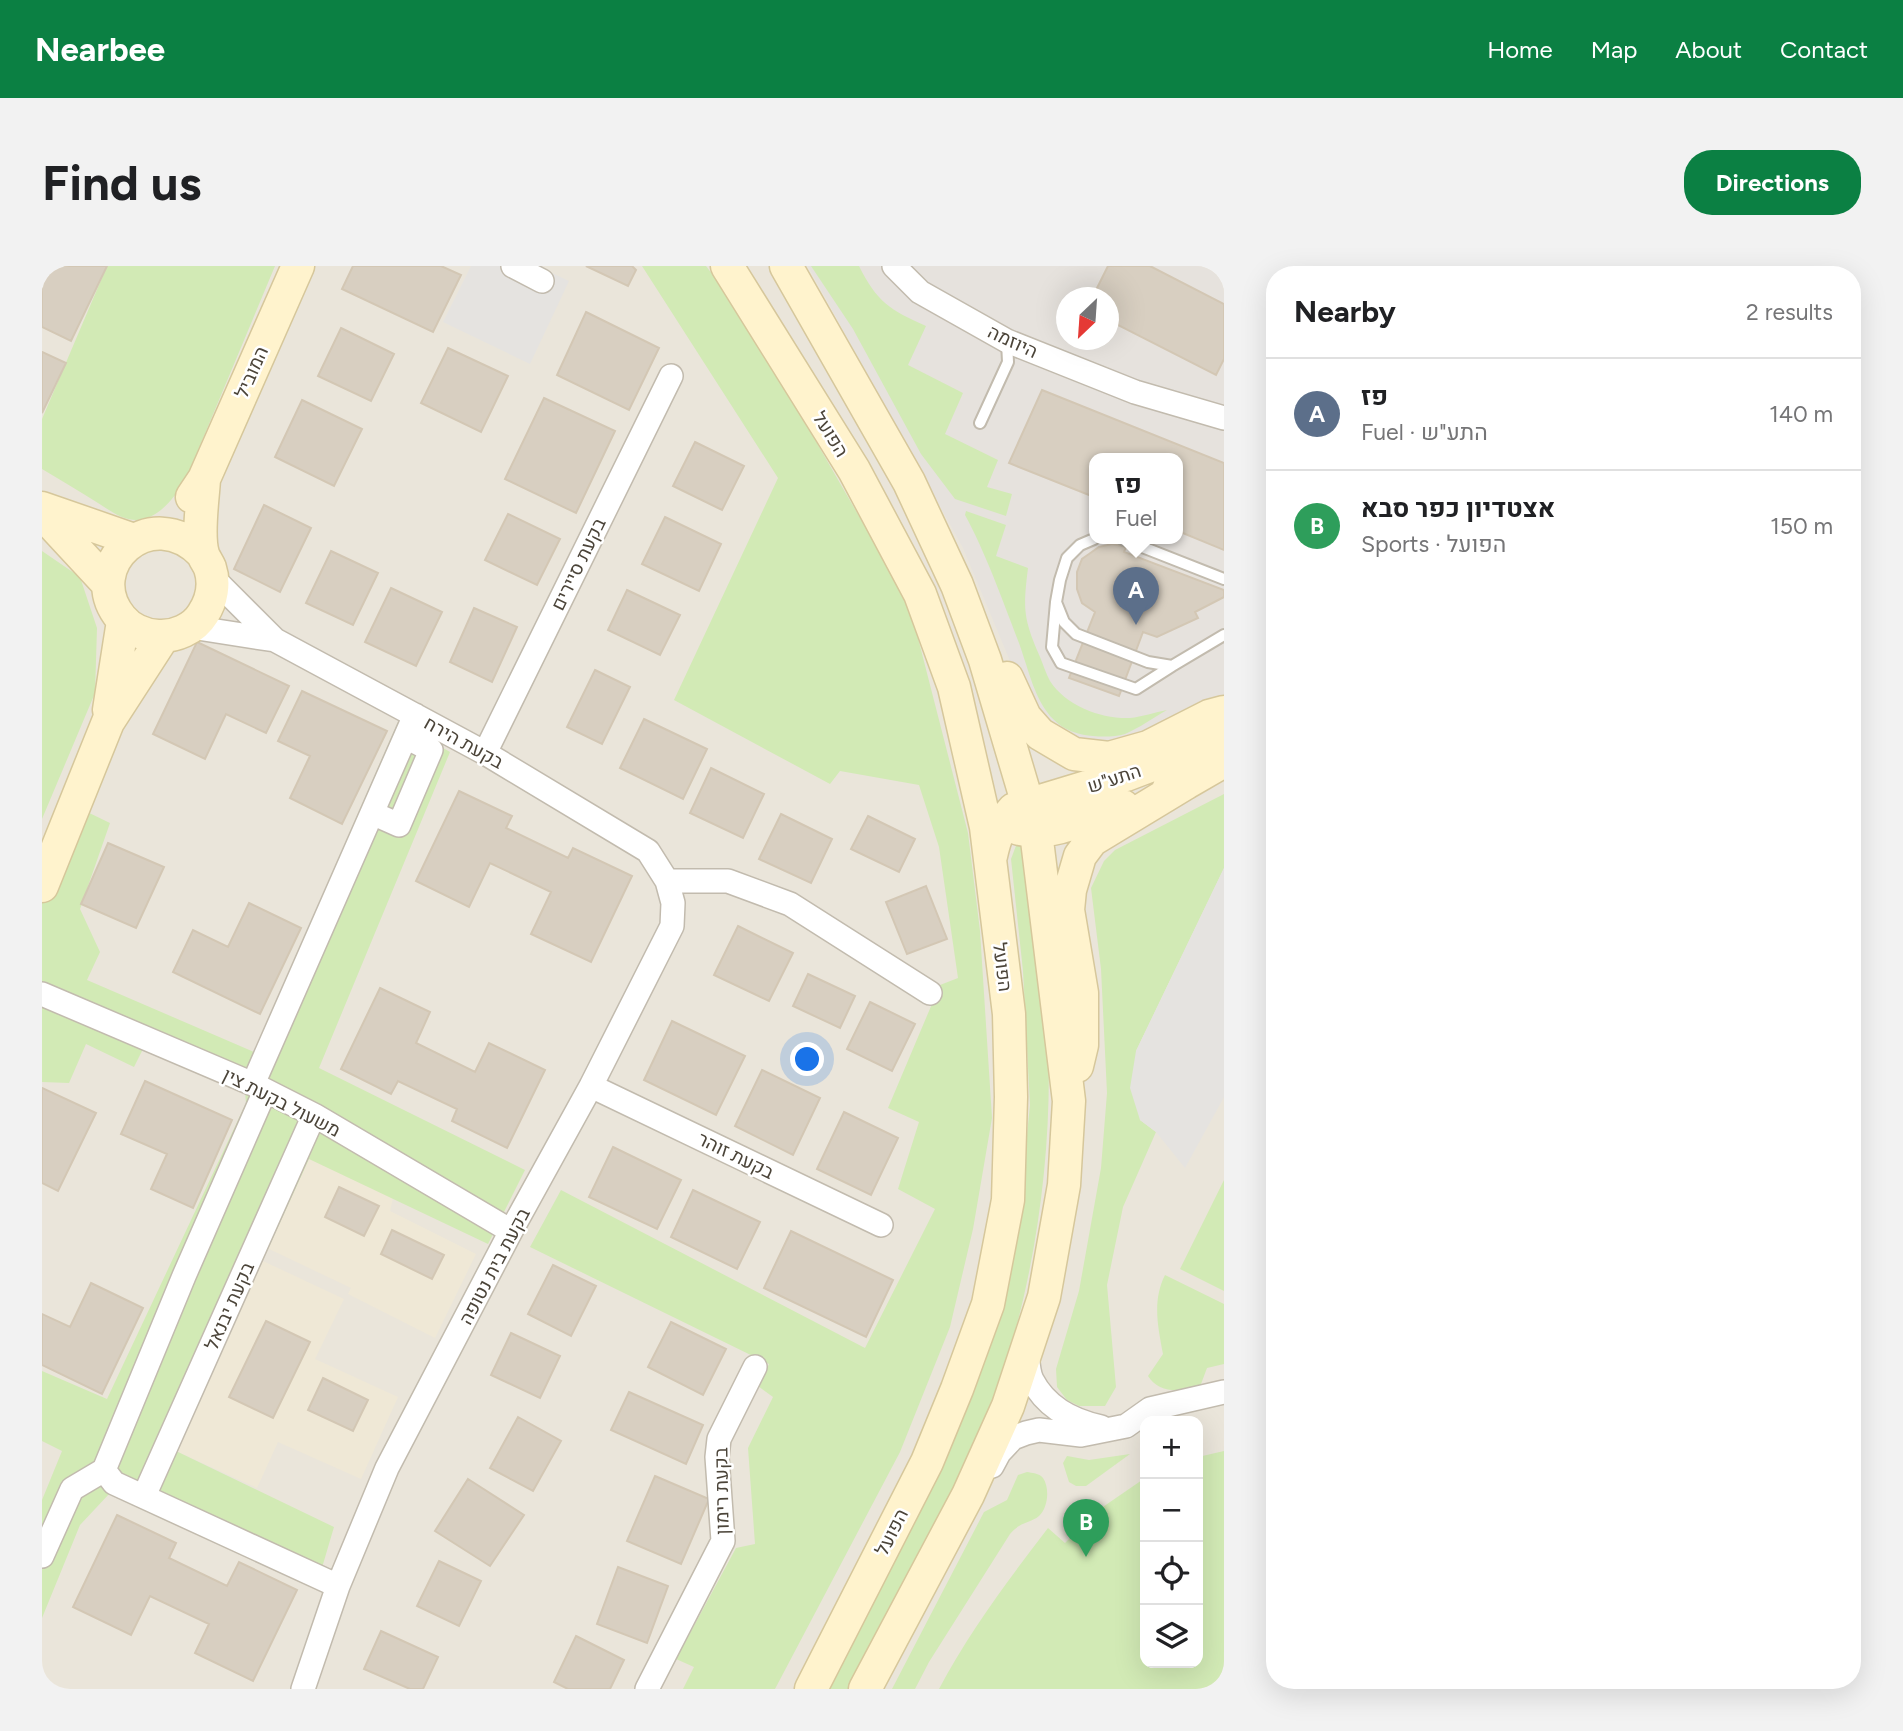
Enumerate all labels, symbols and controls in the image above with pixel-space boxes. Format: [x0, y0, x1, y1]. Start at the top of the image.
text: Nearbee [35, 30, 165, 69]
text: Home [1487, 35, 1553, 64]
text: Map [1591, 35, 1637, 64]
text: About [1675, 35, 1742, 64]
text: Contact [1780, 35, 1868, 64]
button: Directions [1684, 150, 1861, 215]
text: Find us [42, 153, 201, 212]
north arrow [1056, 287, 1119, 350]
text: Nearby [1294, 293, 1396, 330]
text: 2 results [1746, 298, 1833, 326]
street label: היוזמה [984, 320, 1041, 363]
street label: המוביל [230, 343, 273, 402]
text: פז [1361, 380, 1388, 412]
text: A [1309, 400, 1325, 428]
text: 140 m [1769, 400, 1833, 428]
street label: הפועל [808, 407, 853, 461]
text: Fuel · התע"ש [1361, 418, 1488, 446]
popup [1089, 453, 1183, 544]
text: פז [1115, 468, 1142, 500]
text: אצטדיון כפר סבא [1361, 492, 1555, 524]
text: Fuel [1115, 504, 1157, 532]
text: B [1310, 512, 1324, 540]
text: 150 m [1770, 512, 1833, 540]
street label: בקעת סיירים [546, 514, 611, 614]
text: Sports · הפועל [1361, 530, 1506, 558]
pin: A [1113, 567, 1159, 625]
street label: בקעת הירח [420, 711, 507, 774]
street label: התע"ש [1084, 759, 1144, 798]
street label: הפועל [988, 941, 1017, 993]
your location [790, 1042, 824, 1076]
street label: משעול בקעת צין [219, 1063, 345, 1142]
street label: בקעת זוהר [694, 1127, 778, 1184]
street label: בקעת בית נטופה [454, 1204, 535, 1329]
street label: בקעת יבנאל [200, 1259, 259, 1354]
map controls [1140, 1416, 1203, 1668]
button: + [1140, 1416, 1203, 1479]
street label: בקעת רימון [709, 1447, 734, 1535]
button: − [1140, 1479, 1203, 1542]
pin: B [1063, 1499, 1109, 1557]
street label: הפועל [870, 1505, 913, 1559]
button: locate [1140, 1542, 1203, 1605]
button: layers [1140, 1605, 1203, 1668]

